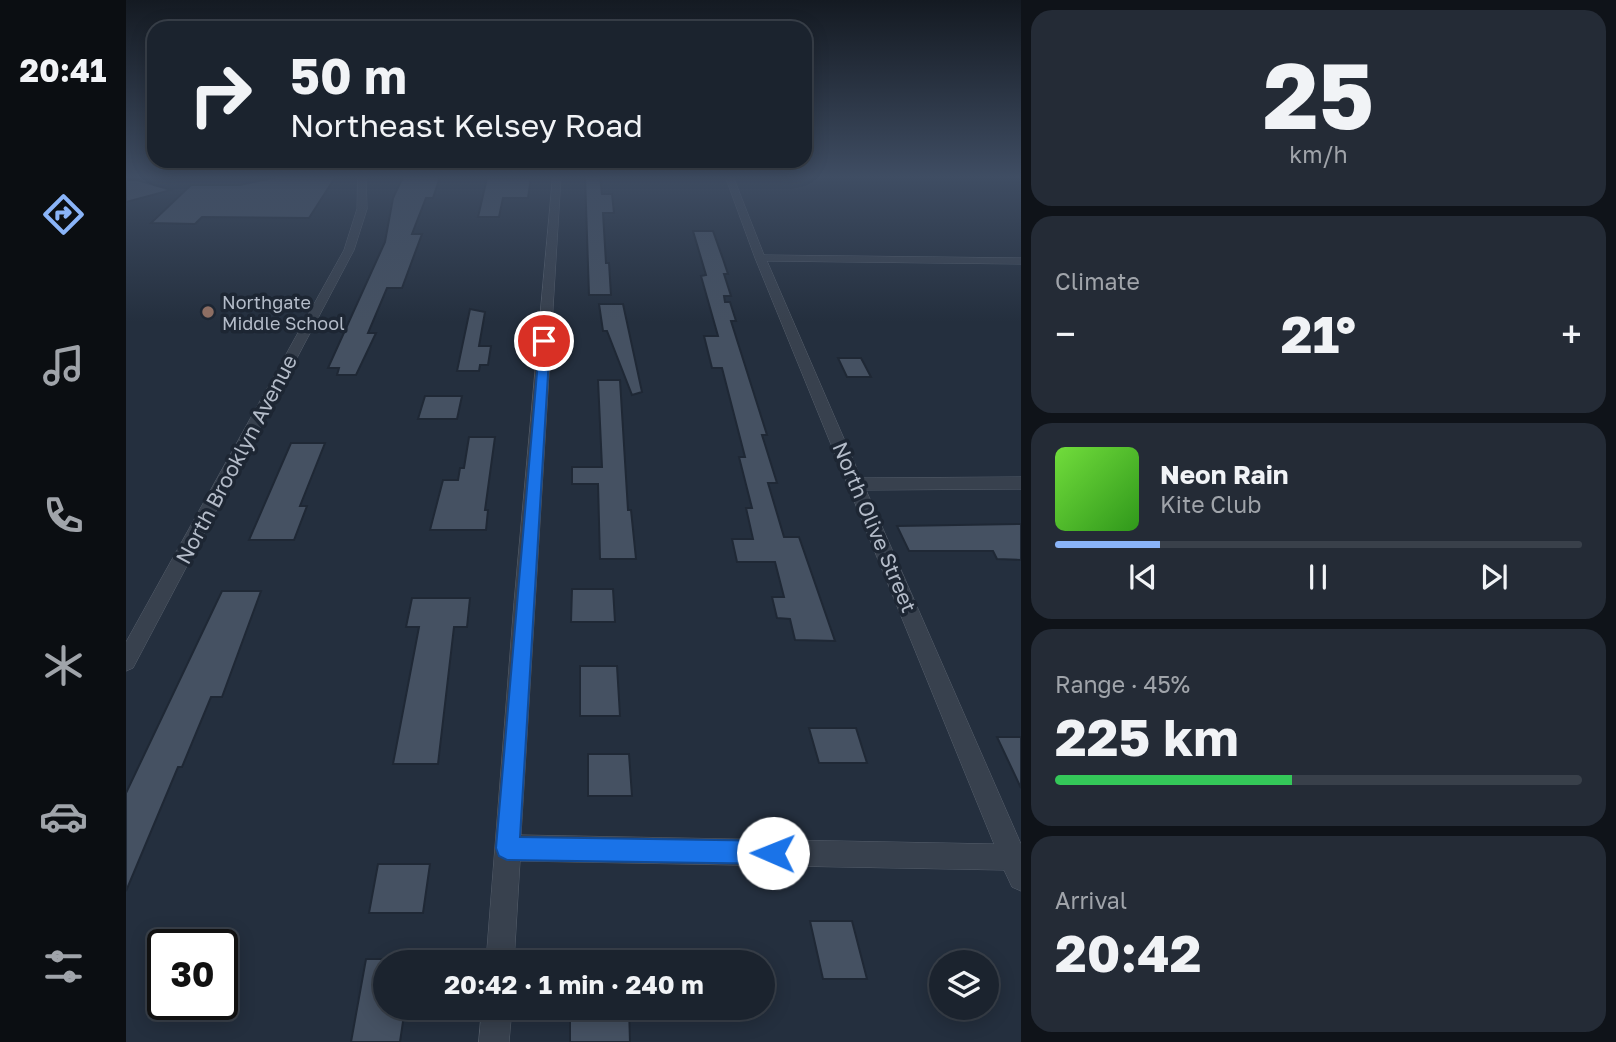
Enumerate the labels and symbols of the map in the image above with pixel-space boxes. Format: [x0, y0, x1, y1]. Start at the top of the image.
place label: Northgate Middle School [222, 291, 345, 334]
marker: Northgate Middle School [200, 304, 216, 320]
pin [514, 311, 574, 371]
street label: North Brooklyn Avenue [170, 350, 302, 568]
street label: North Olive Street [827, 438, 923, 616]
position arrow [736, 816, 810, 890]
speed limit sign: 30 [147, 929, 238, 1020]

